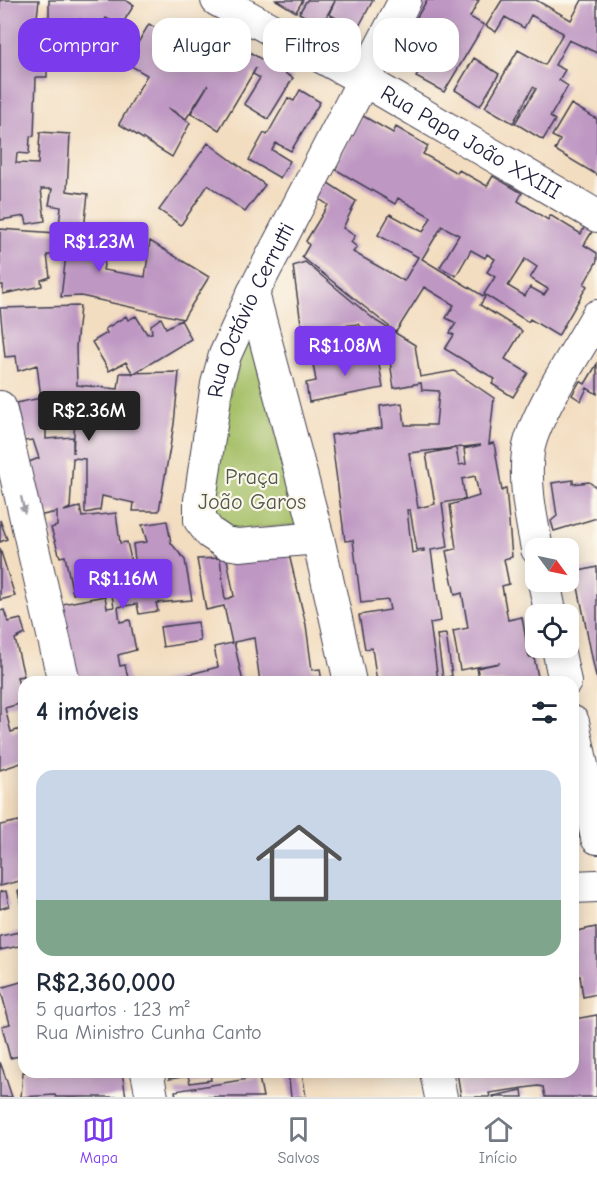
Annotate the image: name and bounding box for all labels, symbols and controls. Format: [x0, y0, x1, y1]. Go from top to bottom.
chip: Comprar [18, 18, 140, 72]
chip: Alugar [152, 18, 251, 72]
chip: Filtros [263, 18, 361, 72]
chip: Novo [373, 18, 459, 72]
street label: Rua Papa João XXIII [376, 80, 566, 205]
street label: Rua Octávio Cerrutti [202, 218, 300, 399]
pin: R$1.23M [44, 222, 154, 273]
text: R$1.23M [63, 230, 135, 253]
pin: R$1.08M [290, 326, 400, 377]
text: R$1.08M [309, 334, 381, 357]
pin: R$2.36M [34, 391, 144, 442]
text: R$2.36M [52, 399, 126, 422]
park label: Praça João Garos [198, 464, 306, 515]
one-way arrow [18, 495, 28, 514]
north arrow [525, 538, 579, 592]
map controls [525, 538, 579, 658]
pin: R$1.16M [68, 559, 178, 610]
text: R$1.16M [88, 567, 158, 590]
button: locate [525, 604, 579, 658]
icon: filters [528, 696, 561, 729]
text: 4 imóveis [36, 697, 139, 727]
icon: home [245, 809, 353, 917]
text: R$2,360,000 [36, 968, 176, 998]
text: 5 quartos · 123 m² [36, 998, 190, 1021]
text: Rua Ministro Cunha Canto [36, 1021, 262, 1044]
tab: Mapa [80, 1113, 118, 1167]
tab: Salvos [277, 1113, 319, 1167]
tab: Início [479, 1113, 517, 1167]

